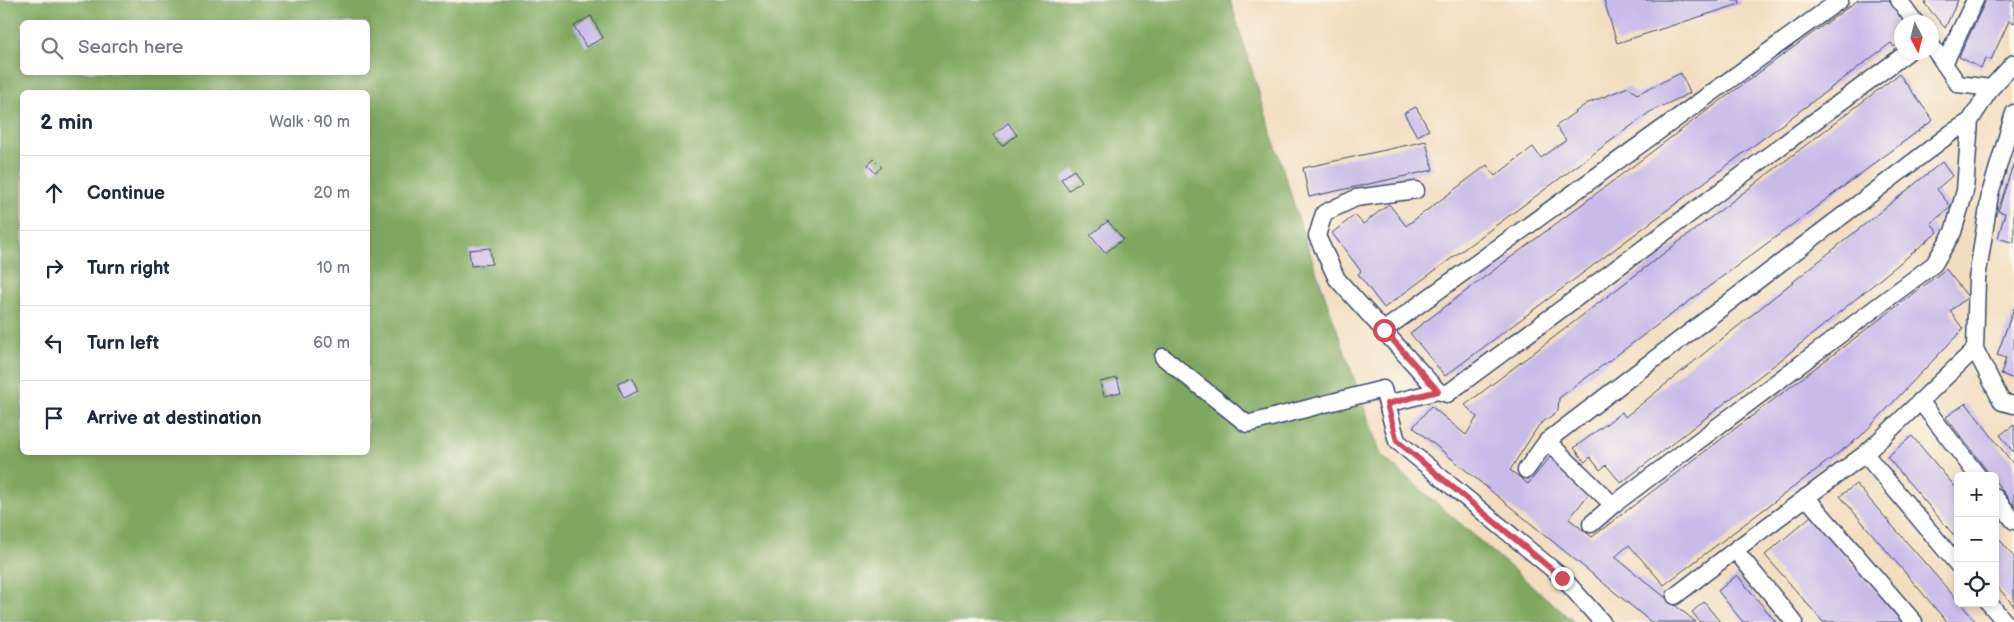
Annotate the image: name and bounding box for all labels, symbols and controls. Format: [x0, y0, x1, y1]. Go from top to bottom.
north arrow [1894, 15, 1939, 60]
search box [20, 20, 370, 75]
icon: search [38, 34, 66, 62]
text: Search here [78, 36, 183, 59]
text: 2 min [40, 110, 93, 135]
text: Walk · 90 m [269, 113, 350, 132]
icon: ahead [40, 179, 68, 207]
text: Continue [87, 182, 165, 205]
text: 20 m [314, 184, 350, 203]
icon: right [40, 254, 68, 282]
text: Turn right [87, 257, 170, 280]
text: 10 m [317, 259, 350, 278]
route start [1373, 319, 1396, 342]
icon: left [40, 329, 68, 357]
text: Turn left [87, 332, 159, 355]
text: 60 m [313, 334, 350, 353]
icon: arrive [40, 404, 68, 432]
text: Arrive at destination [87, 407, 262, 430]
map controls [1954, 472, 1999, 607]
button: + [1954, 472, 1999, 517]
button: − [1954, 517, 1999, 562]
button: locate [1954, 562, 1999, 607]
route end [1551, 567, 1574, 590]

